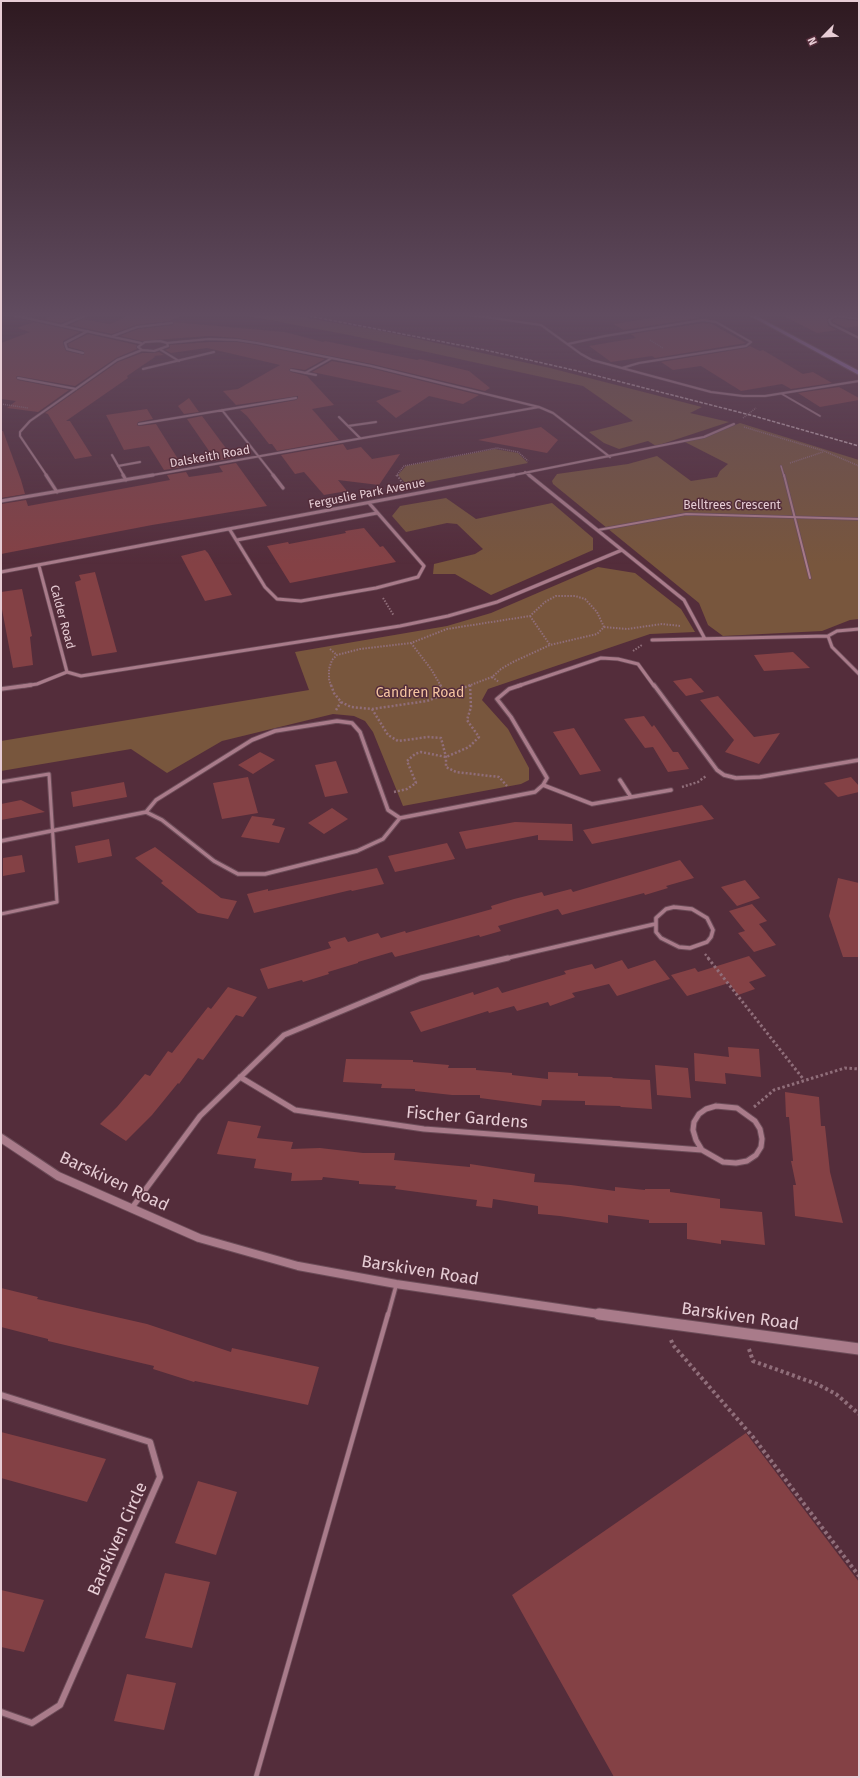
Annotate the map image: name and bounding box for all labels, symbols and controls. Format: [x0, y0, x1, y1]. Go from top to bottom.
north arrow [804, 16, 844, 56]
text: N [805, 35, 820, 47]
street label: Dalskeith Road [169, 443, 251, 471]
street label: Ferguslie Park Avenue [308, 476, 426, 512]
street label: Belltrees Crescent [683, 499, 781, 513]
street label: Calder Road [47, 583, 77, 651]
park label: Candren Road [376, 685, 464, 701]
street label: Fischer Gardens [405, 1103, 529, 1133]
street label: Barskiven Road [56, 1148, 172, 1216]
street label: Barskiven Road [360, 1252, 480, 1290]
street label: Barskiven Road [680, 1299, 800, 1335]
street label: Barskiven Circle [84, 1479, 152, 1599]

